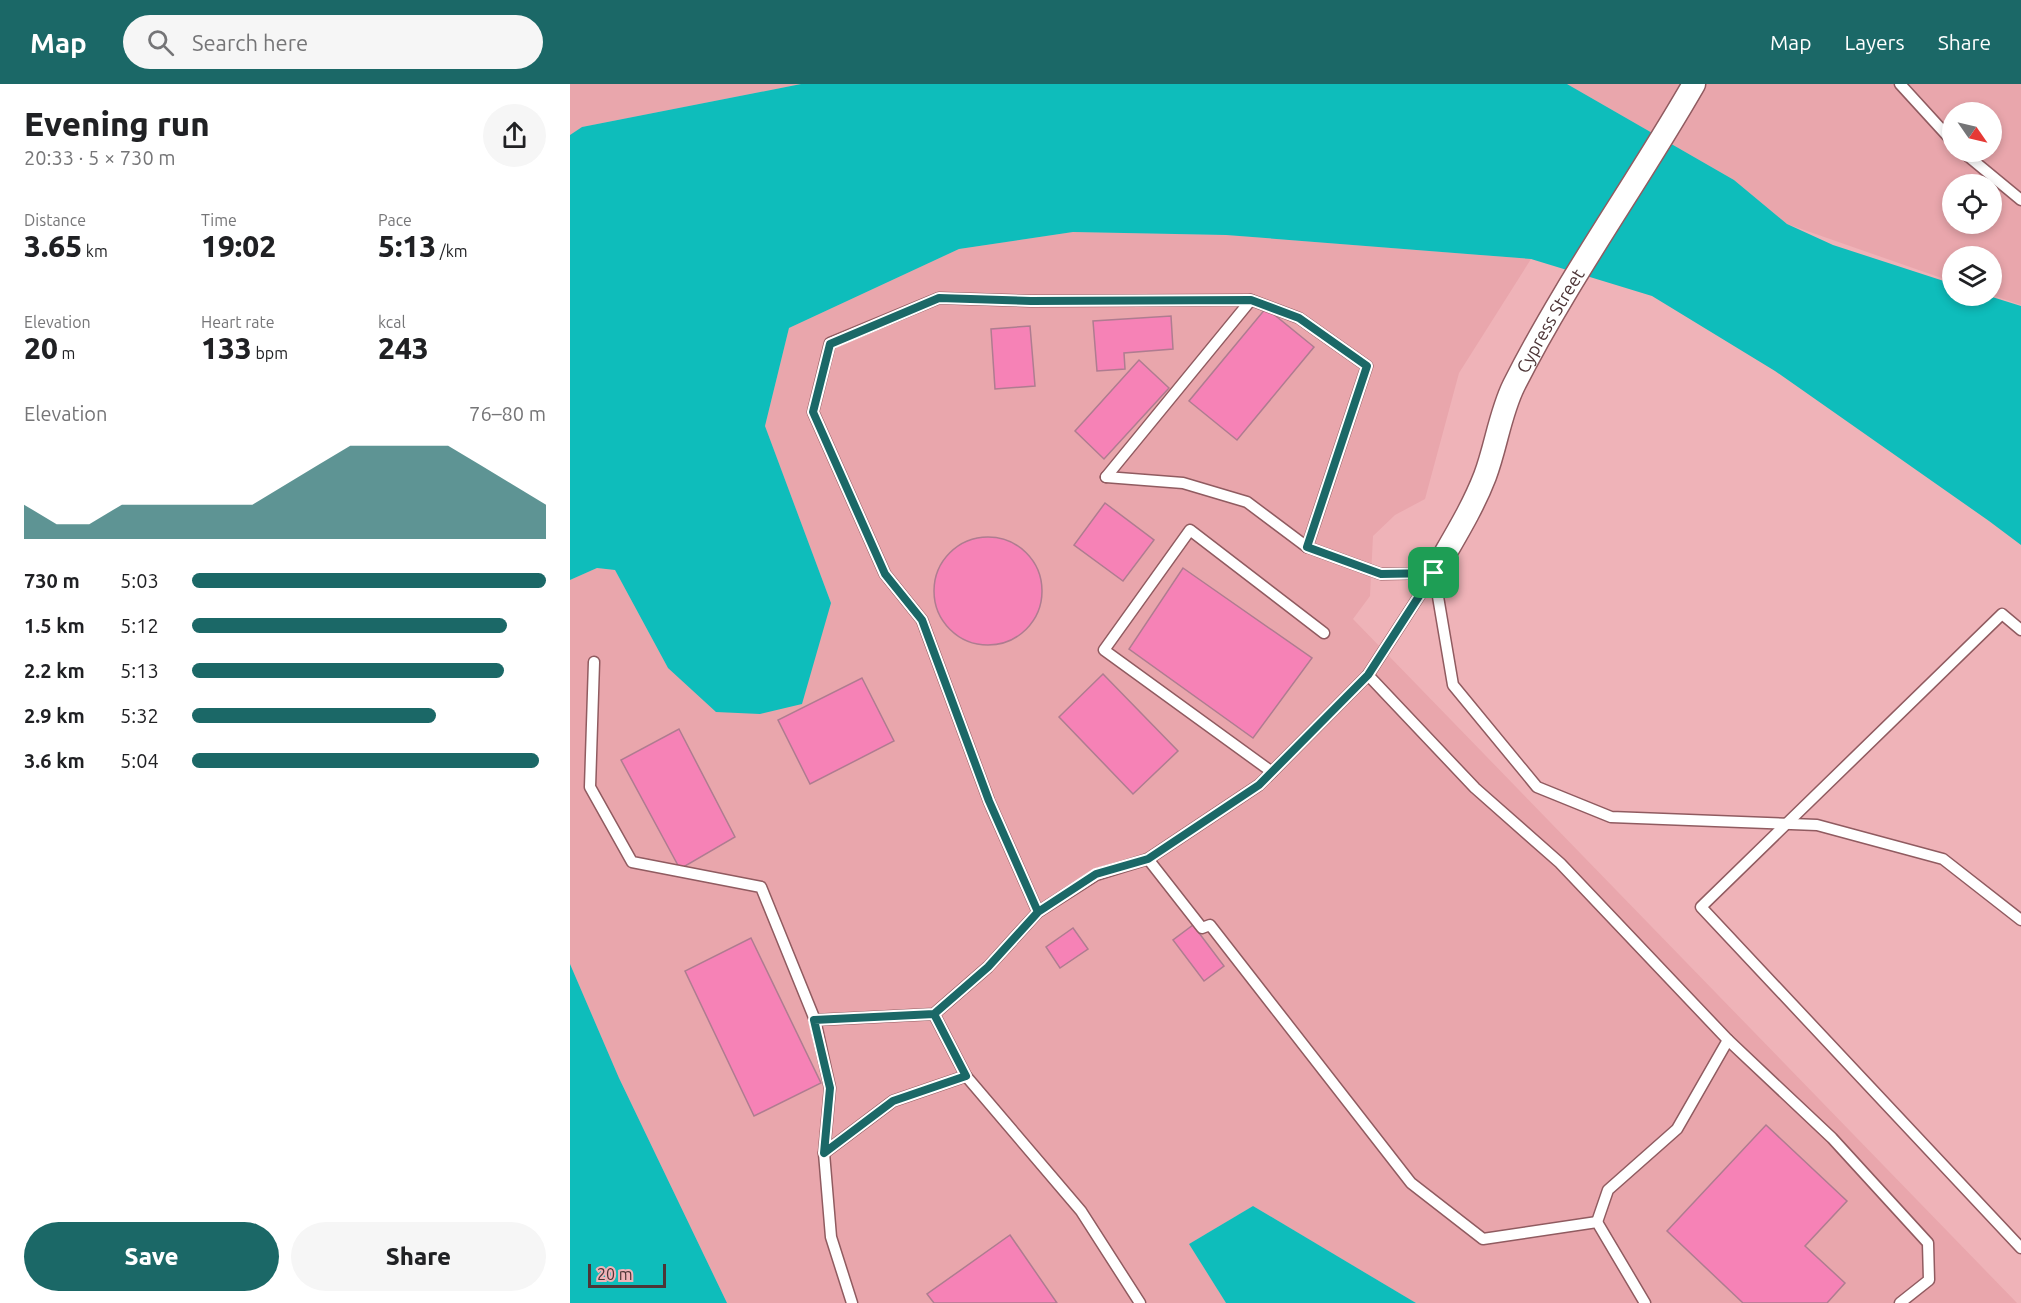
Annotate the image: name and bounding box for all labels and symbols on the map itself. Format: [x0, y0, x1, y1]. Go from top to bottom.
north arrow [1942, 102, 2002, 162]
street label: Cypress Street [1512, 265, 1588, 376]
pin [1408, 547, 1459, 598]
scale bar [588, 1261, 666, 1288]

